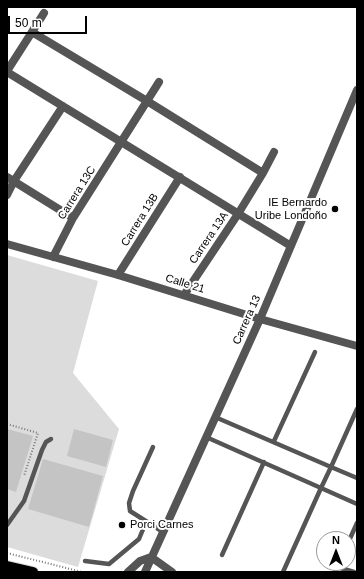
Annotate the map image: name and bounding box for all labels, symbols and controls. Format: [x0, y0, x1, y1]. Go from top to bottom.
scale bar [10, 8, 89, 34]
text: 50 m [15, 16, 42, 30]
street label: Carrera 13C [55, 164, 99, 222]
street label: Carrera 13B [119, 191, 161, 249]
place label: IE Bernardo Uribe Londoño [255, 196, 327, 222]
marker: IE Bernardo Uribe Londoño [330, 204, 340, 214]
street label: Carrera 13A [187, 209, 231, 267]
street label: Calle 21 [164, 272, 206, 296]
street label: Carrera 13 [230, 293, 264, 347]
place label: Porci Carnes [130, 518, 194, 532]
marker: Porci Carnes [117, 520, 127, 530]
north arrow [316, 531, 356, 571]
text: N [332, 534, 340, 546]

